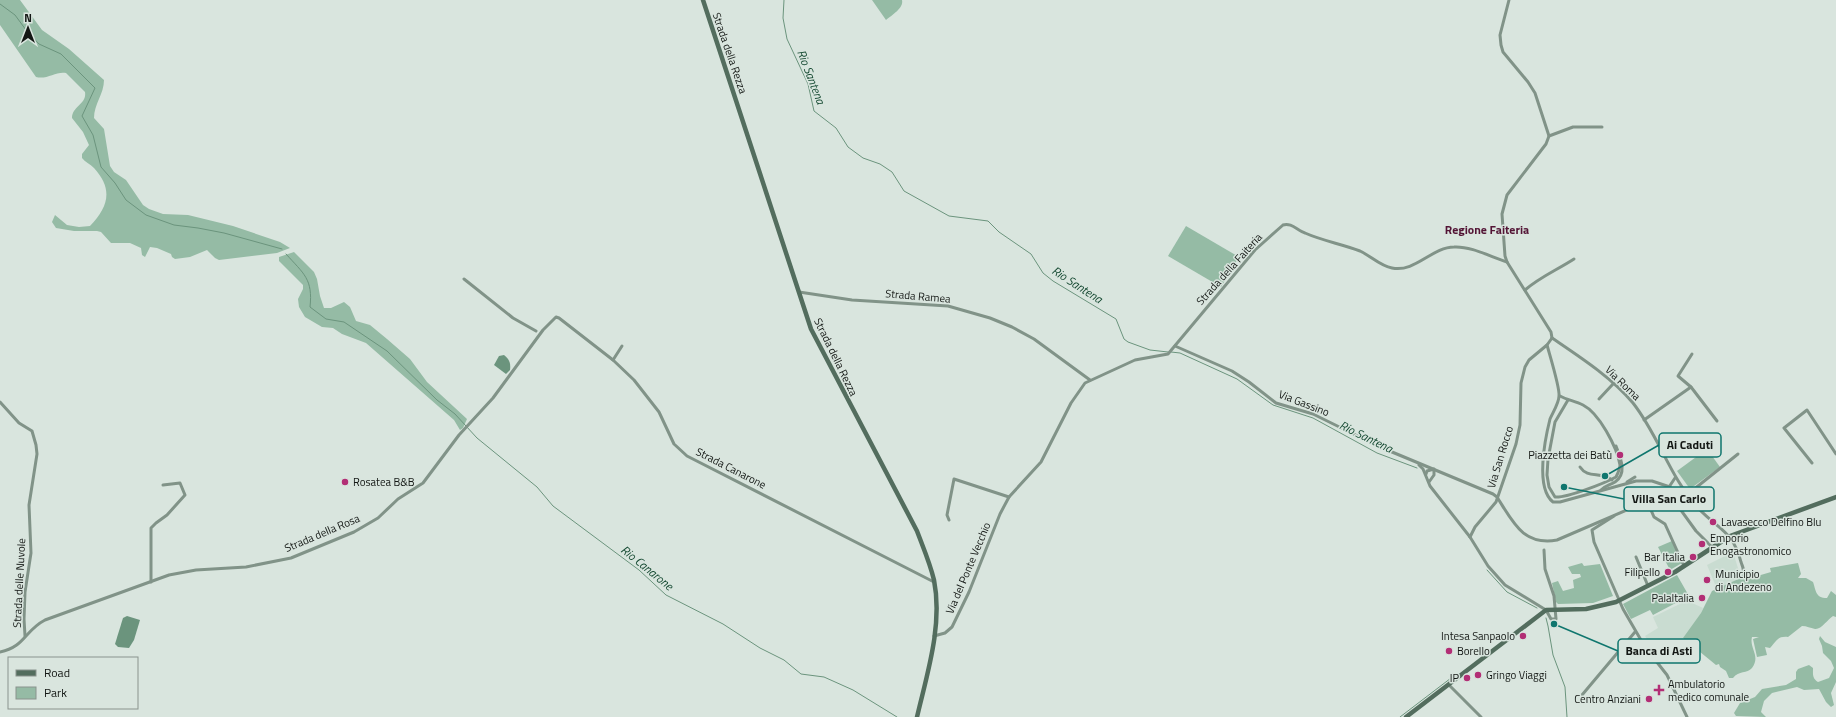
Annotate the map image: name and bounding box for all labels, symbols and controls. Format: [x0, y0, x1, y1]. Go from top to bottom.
north arrow [8, 8, 48, 48]
text: N [24, 10, 32, 26]
street label: Strada della Rezza [709, 10, 752, 96]
water label: Rio Santena [792, 47, 831, 108]
district label: Regione Faiteria [1445, 220, 1529, 239]
street label: Strada della Faiteria [1192, 229, 1266, 308]
water label: Rio Santena [1048, 261, 1107, 309]
street label: Strada Ramea [885, 285, 952, 307]
street label: Strada della Rezza [810, 315, 862, 399]
street label: Via Roma [1602, 362, 1645, 404]
street label: Via Gassino [1276, 386, 1332, 420]
water label: Rio Santena [1336, 416, 1397, 458]
street label: Via San Rocco [1483, 424, 1517, 490]
callout: Ai Caduti [1659, 433, 1721, 457]
text: Ai Caduti [1667, 435, 1713, 454]
street label: Strada Canarone [693, 443, 769, 493]
place label: Piazzetta dei Batù [1528, 447, 1612, 463]
marker: Piazzetta dei Batù [1615, 450, 1625, 460]
place label: Rosatea B&B [353, 474, 415, 490]
marker: Rosatea B&B [340, 477, 350, 487]
callout: Villa San Carlo [1624, 487, 1714, 511]
text: Villa San Carlo [1632, 489, 1706, 508]
street label: Strada della Rosa [282, 510, 363, 556]
place label: Lavasecco Delfino Blu [1721, 514, 1821, 530]
marker: Lavasecco Delfino Blu [1708, 517, 1718, 527]
street label: Via del Ponte Vecchio [941, 519, 995, 616]
place label: Emporio Enogastronomico [1710, 530, 1791, 559]
street label: Strada delle Nuvole [9, 537, 29, 628]
marker: Emporio Enogastronomico [1697, 539, 1707, 549]
water label: Rio Canarone [617, 540, 679, 596]
place label: Bar Italia [1644, 549, 1685, 565]
marker: Bar Italia [1688, 552, 1698, 562]
place label: Filipello [1625, 564, 1660, 580]
place label: Municipio di Andezeno [1715, 566, 1772, 595]
marker: Filipello [1663, 567, 1673, 577]
marker: Municipio di Andezeno [1702, 575, 1712, 585]
place label: PalaItalia [1651, 590, 1694, 606]
marker: PalaItalia [1697, 593, 1707, 603]
place label: Intesa Sanpaolo [1441, 628, 1515, 644]
marker: Intesa Sanpaolo [1518, 631, 1528, 641]
callout: Banca di Asti [1618, 639, 1700, 663]
text: Banca di Asti [1626, 641, 1692, 660]
place label: Borello [1457, 643, 1490, 659]
marker: Borello [1444, 646, 1454, 656]
legend [8, 657, 138, 709]
text: Road [44, 663, 70, 682]
place label: Gringo Viaggi [1486, 667, 1547, 683]
place label: IP [1450, 670, 1459, 686]
marker: Gringo Viaggi [1473, 670, 1483, 680]
marker: IP [1462, 673, 1472, 683]
place label: Ambulatorio medico comunale [1668, 676, 1749, 705]
text: Park [44, 683, 67, 702]
marker: Ambulatorio medico comunale [1653, 684, 1665, 696]
place label: Centro Anziani [1574, 691, 1641, 707]
marker: Centro Anziani [1644, 694, 1654, 704]

